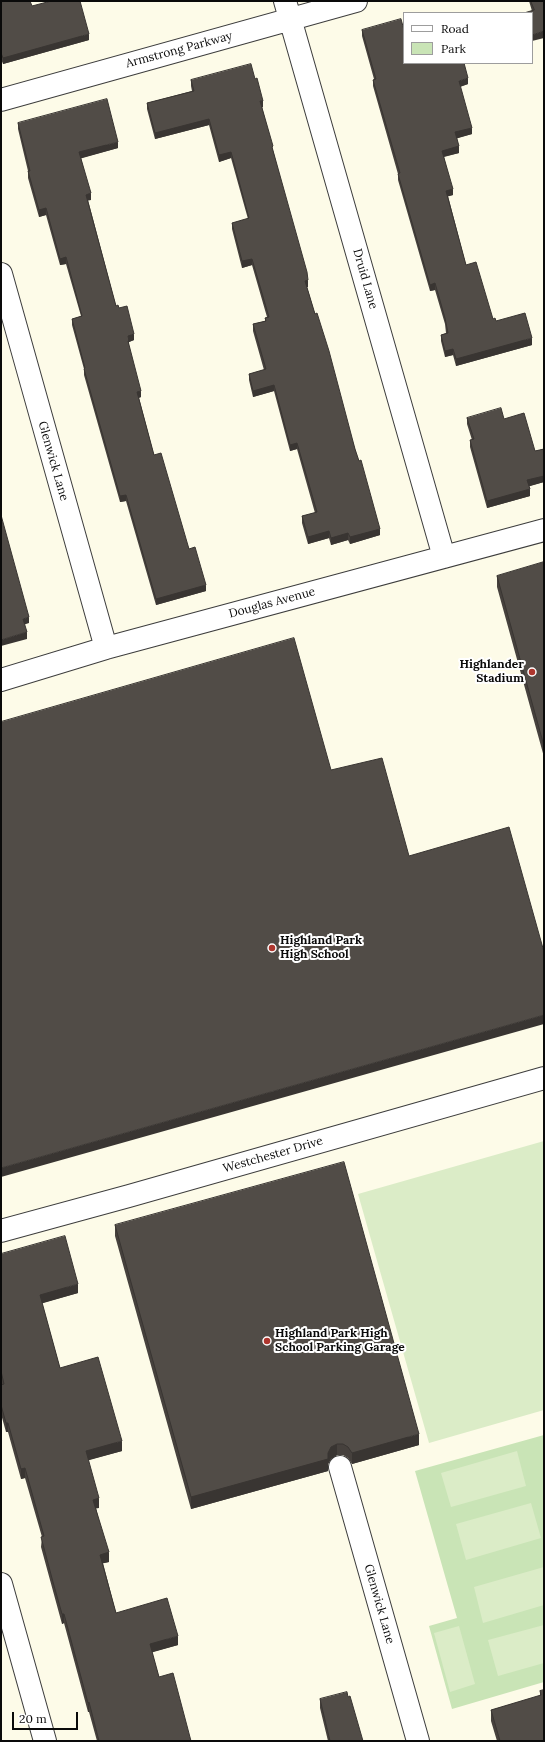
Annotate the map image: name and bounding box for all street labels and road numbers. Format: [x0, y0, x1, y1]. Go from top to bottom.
street label: Armstrong Parkway [124, 29, 234, 71]
street label: Druid Lane [350, 247, 380, 311]
street label: Glenwick Lane [35, 420, 71, 502]
street label: Douglas Avenue [227, 585, 317, 621]
street label: Westchester Drive [221, 1134, 325, 1176]
street label: Glenwick Lane [361, 1563, 397, 1645]

